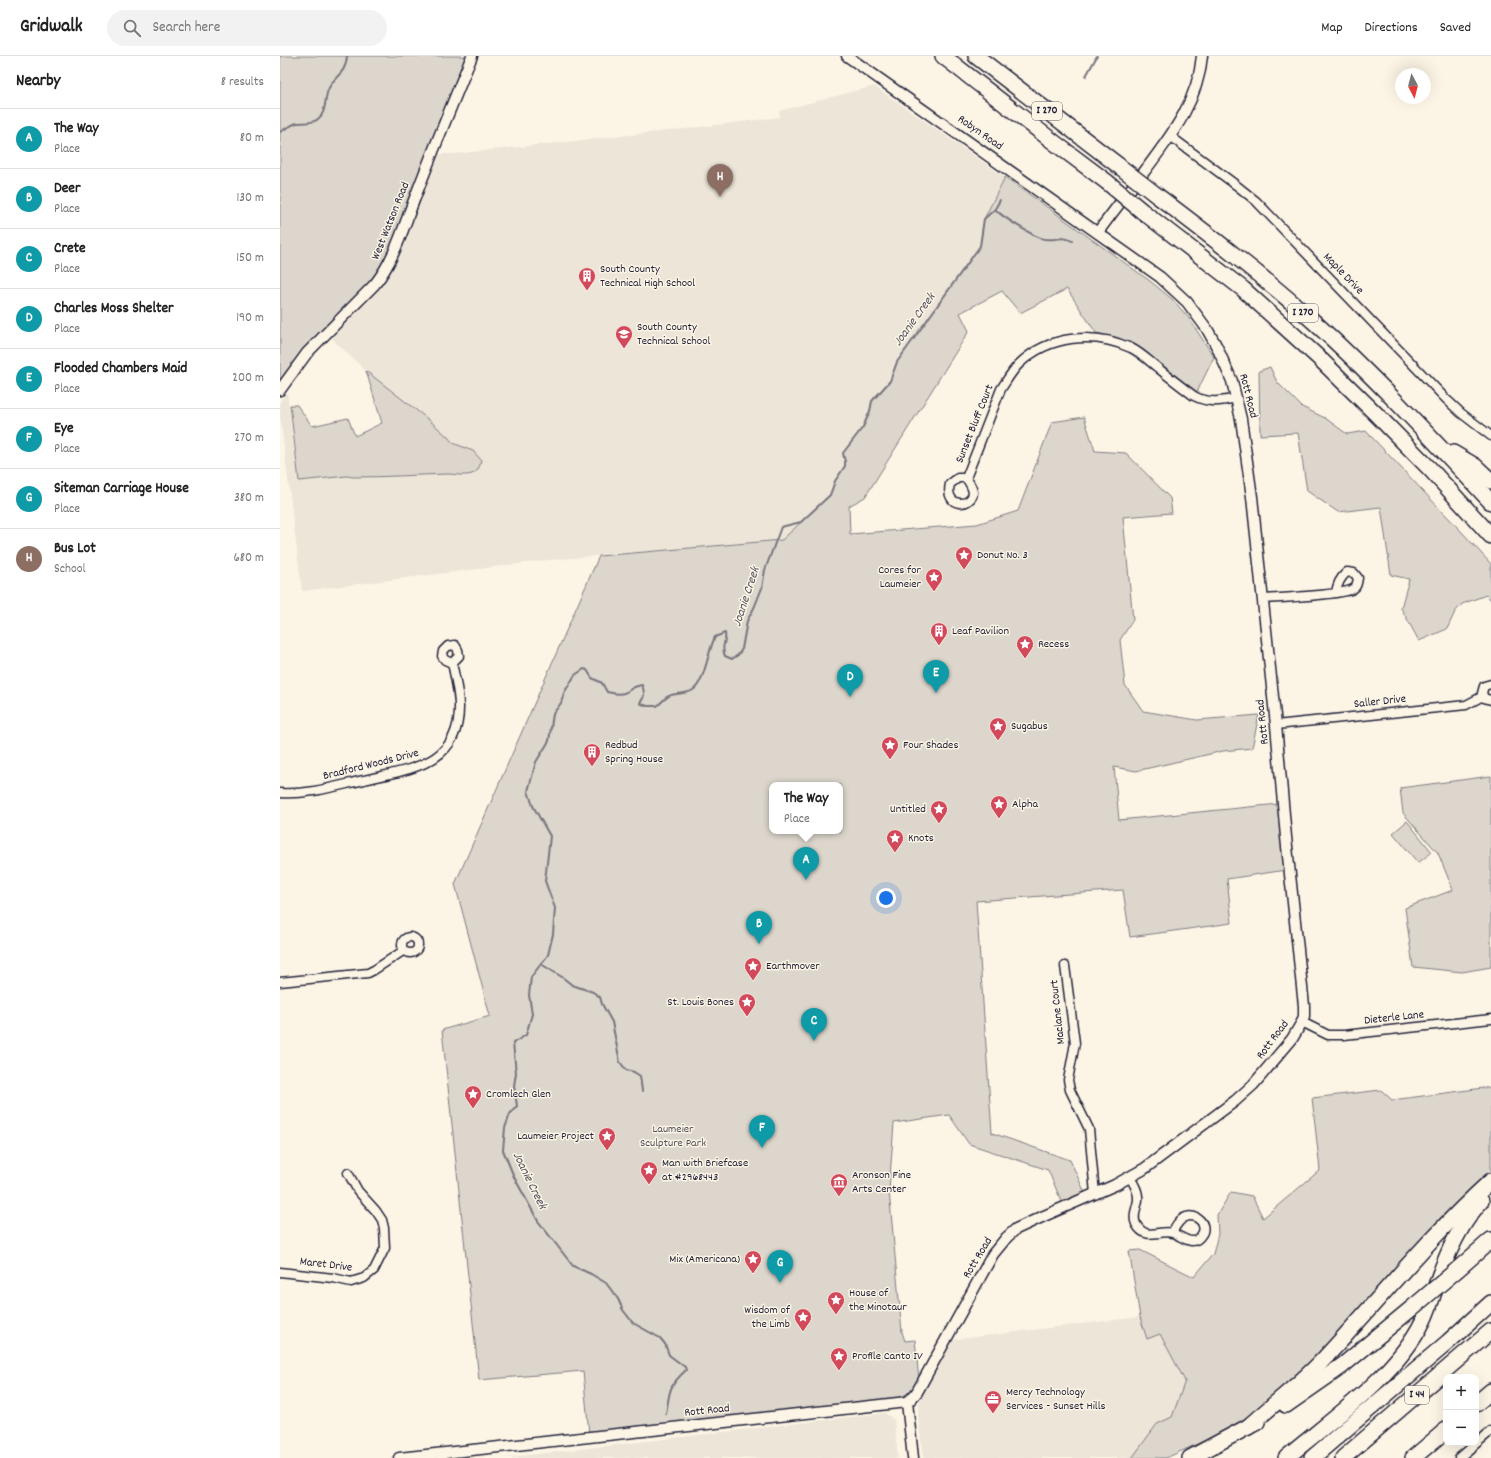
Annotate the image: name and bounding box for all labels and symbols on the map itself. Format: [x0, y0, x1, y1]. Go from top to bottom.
north arrow [1395, 68, 1431, 104]
road number: I 270 [1032, 102, 1062, 120]
street label: Robyn Road [954, 111, 1006, 155]
pin: H [707, 164, 733, 197]
street label: West Watson Road [368, 180, 414, 262]
street label: Maple Drive [1319, 249, 1367, 299]
place label: South County Technical High School [600, 261, 695, 292]
building icon: South County Technical High School [577, 266, 597, 291]
water label: Joanie Creek [889, 288, 942, 351]
road number: I 270 [1288, 304, 1318, 322]
place label: South County Technical School [637, 319, 710, 350]
school or university icon: South County Technical School [614, 324, 634, 349]
street label: Rott Road [1234, 372, 1262, 420]
street label: Sunset Bluff Court [951, 382, 999, 466]
place icon: Donut No. 3 [954, 545, 974, 570]
place label: Donut No. 3 [977, 547, 1028, 564]
place label: Cores for Laumeier [878, 562, 922, 593]
water label: Joanie Creek [728, 563, 766, 629]
place icon: Cores for Laumeier [924, 567, 944, 592]
building icon: Leaf Pavilion [929, 621, 949, 646]
place label: Leaf Pavilion [952, 623, 1009, 640]
place icon: Recess [1015, 634, 1035, 659]
place label: Recess [1038, 636, 1069, 653]
pin: E [923, 660, 949, 693]
pin: D [837, 664, 863, 697]
street label: Saller Drive [1353, 691, 1407, 713]
street label: Rott Road [1252, 699, 1274, 745]
place icon: Sugabus [988, 716, 1008, 741]
place label: Sugabus [1011, 718, 1048, 735]
place icon: Four Shades [880, 735, 900, 760]
place label: Redbud Spring House [605, 737, 663, 768]
place label: Four Shades [903, 737, 958, 754]
building icon: Redbud Spring House [582, 742, 602, 767]
street label: Bradford Woods Drive [321, 745, 421, 785]
place icon: Alpha [989, 794, 1009, 819]
place label: Alpha [1012, 796, 1038, 813]
place icon: Untitled [929, 799, 949, 824]
place label: Untitled [890, 801, 926, 818]
place icon: Knots [885, 828, 905, 853]
place label: Knots [908, 830, 934, 847]
pin: A [793, 847, 819, 880]
your location [876, 888, 896, 908]
pin: B [746, 911, 772, 944]
place icon: Earthmover [743, 956, 763, 981]
place label: Earthmover [766, 958, 820, 975]
street label: Maclane Court [1046, 978, 1070, 1045]
place icon: St. Louis Bones [737, 992, 757, 1017]
place label: St. Louis Bones [667, 994, 734, 1011]
street label: Dieterle Lane [1363, 1006, 1425, 1030]
pin: C [801, 1008, 827, 1041]
street label: Rott Road [1253, 1017, 1293, 1063]
place icon: Cromlech Glen [463, 1084, 483, 1109]
place label: Cromlech Glen [486, 1086, 551, 1103]
pin: F [749, 1115, 775, 1148]
park label: Laumeier Sculpture Park [640, 1121, 706, 1152]
place icon: Laumeier Project [597, 1126, 617, 1151]
place label: Laumeier Project [517, 1128, 595, 1145]
water label: Joanie Creek [507, 1149, 552, 1214]
place label: Man with Briefcase at #2968443 [662, 1155, 748, 1186]
place icon: Man with Briefcase at #2968443 [639, 1160, 659, 1185]
place label: Aronson Fine Arts Center [852, 1167, 911, 1198]
museum icon: Aronson Fine Arts Center [829, 1172, 849, 1197]
street label: Rott Road [959, 1234, 997, 1282]
place icon: Mix (Americana) [743, 1249, 763, 1274]
pin: G [767, 1250, 793, 1283]
place label: Mix (Americana) [669, 1251, 740, 1268]
street label: Maret Drive [299, 1253, 353, 1277]
place label: House of the Minotaur [849, 1285, 907, 1316]
place icon: House of the Minotaur [826, 1290, 846, 1315]
place label: Wisdom of the Limb [744, 1302, 791, 1333]
place icon: Wisdom of the Limb [793, 1307, 813, 1332]
place icon: Profile Canto IV [829, 1346, 849, 1371]
place label: Profile Canto IV [852, 1348, 923, 1365]
place label: Mercy Technology Services - Sunset Hills [1006, 1384, 1106, 1415]
road number: I 44 [1405, 1386, 1429, 1404]
office icon: Mercy Technology Services - Sunset Hills [983, 1389, 1003, 1414]
street label: Rott Road [684, 1400, 730, 1422]

